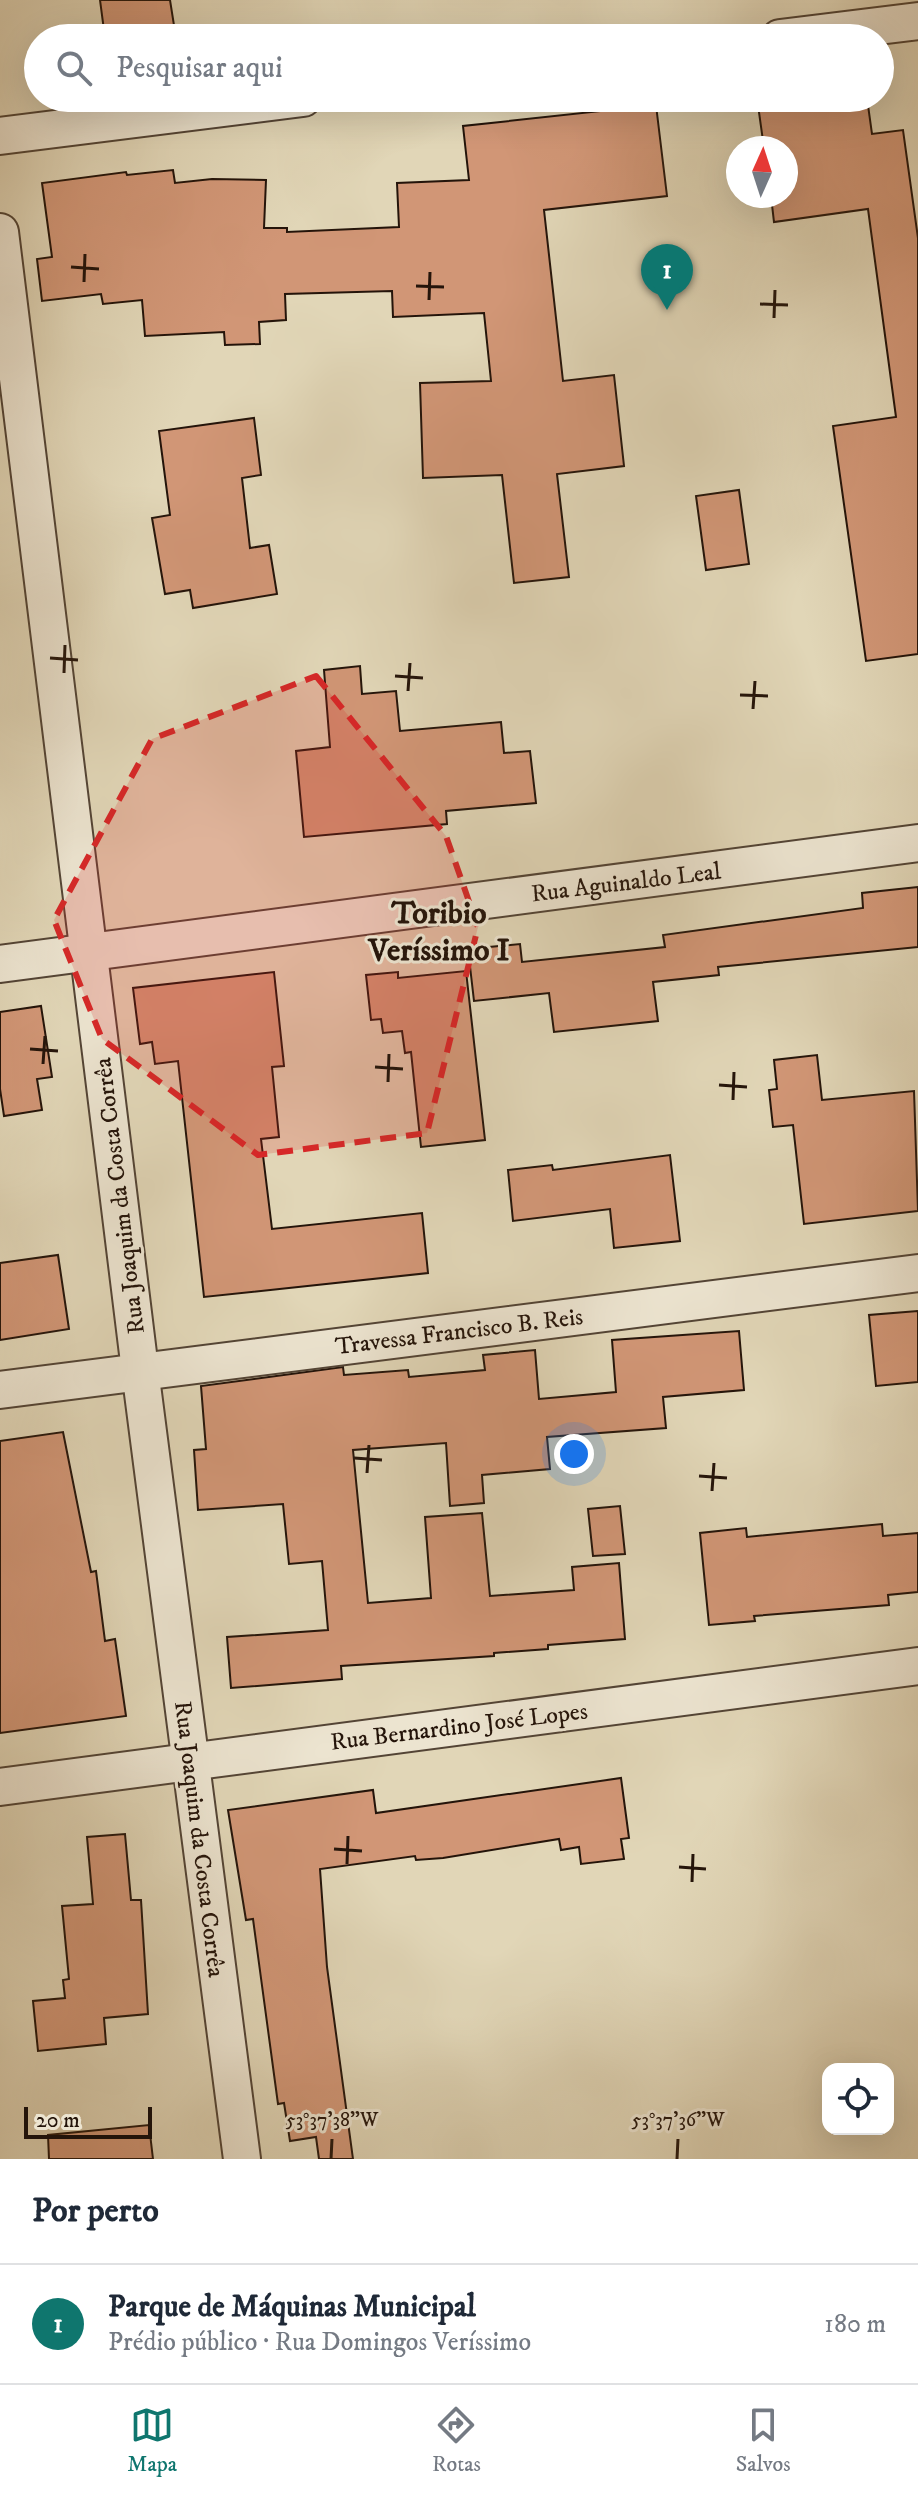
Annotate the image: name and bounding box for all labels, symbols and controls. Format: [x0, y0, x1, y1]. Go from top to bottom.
search box [24, 24, 894, 112]
icon: search [52, 46, 96, 90]
text: Pesquisar aqui [116, 50, 283, 87]
north arrow [726, 136, 798, 208]
pin: 1 [641, 244, 693, 310]
street label: Rua Aguinaldo Leal [529, 856, 724, 910]
district label: Toribio Veríssimo I [366, 894, 510, 971]
street label: Rua Joaquim da Costa Corrêa [88, 1055, 152, 1336]
street label: Travessa Francisco B. Reis [334, 1302, 585, 1362]
your location [554, 1434, 594, 1474]
street label: Rua Bernardino José Lopes [329, 1696, 589, 1758]
street label: Rua Joaquim da Costa Corrêa [167, 1699, 231, 1980]
map controls [822, 2063, 894, 2135]
button: locate [822, 2063, 894, 2135]
scale bar [24, 2103, 152, 2139]
text: 20 m [36, 2107, 80, 2134]
text: 53°37'38"W [286, 2108, 379, 2133]
text: 53°37'36"W [631, 2108, 725, 2133]
text: Por perto [32, 2190, 159, 2232]
text: Parque de Máquinas Municipal [108, 2289, 476, 2326]
text: 1 [53, 2308, 63, 2341]
text: 180 m [824, 2308, 886, 2341]
text: Prédio público · Rua Domingos Veríssimo [108, 2326, 531, 2359]
tab: Mapa [127, 2403, 177, 2478]
tab: Rotas [432, 2403, 481, 2478]
tab: Salvos [736, 2403, 791, 2478]

